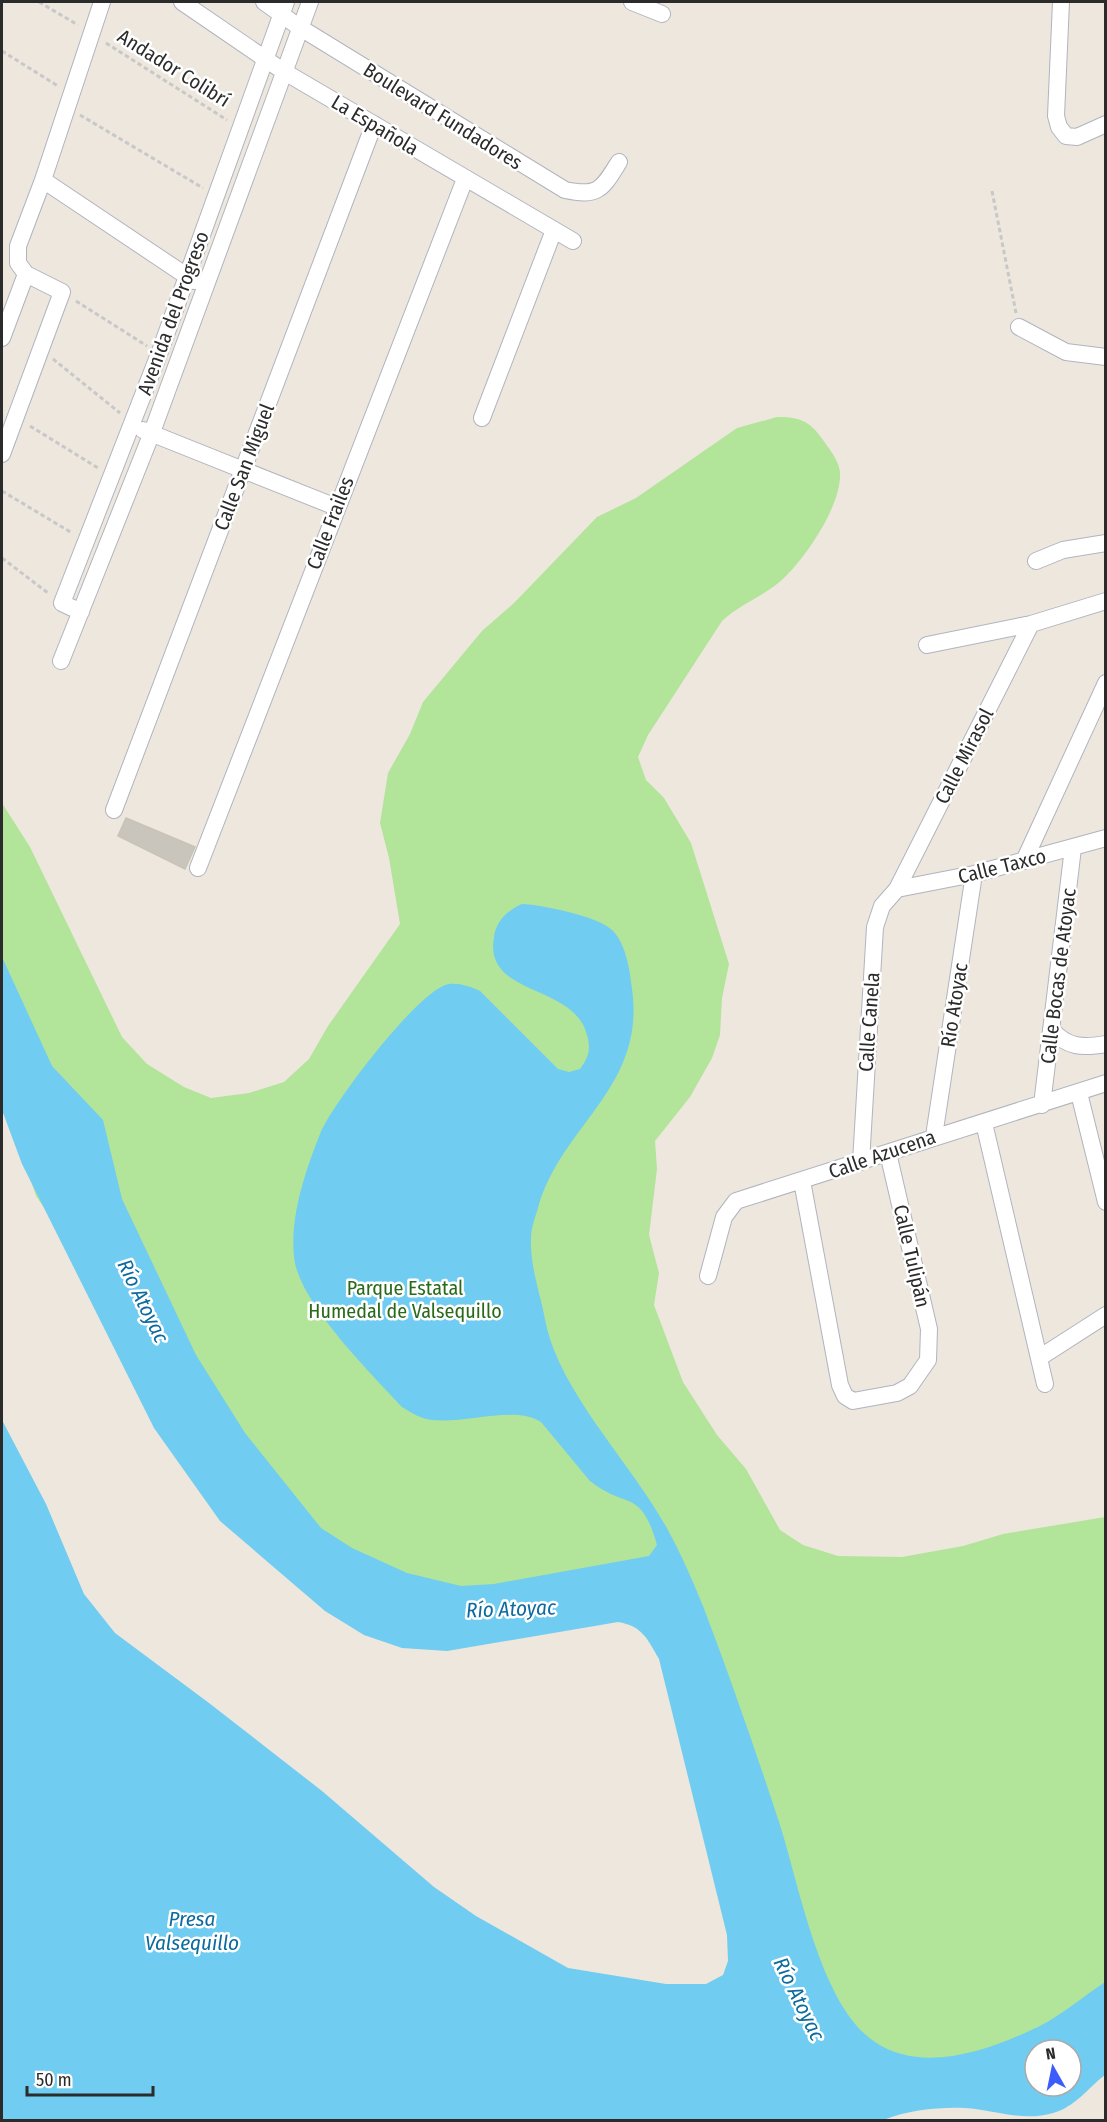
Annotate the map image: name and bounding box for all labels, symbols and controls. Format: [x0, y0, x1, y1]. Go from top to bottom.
street label: Andador Colibrí [113, 24, 235, 112]
street label: Boulevard Fundadores [359, 57, 527, 175]
street label: La Española [327, 90, 423, 160]
street label: Avenida del Progreso [132, 228, 214, 398]
street label: Calle San Miguel [209, 400, 279, 534]
street label: Calle Frailes [301, 473, 359, 573]
street label: Calle Mirasol [930, 704, 998, 808]
street label: Calle Taxco [955, 843, 1049, 889]
street label: Calle Bocas de Atoyac [1035, 886, 1081, 1065]
street label: Río Atoyac [935, 961, 973, 1049]
street label: Calle Canela [854, 971, 884, 1073]
street label: Calle Azucena [825, 1124, 939, 1184]
street label: Calle Tulipán [889, 1202, 935, 1310]
water label: Río Atoyac [112, 1255, 175, 1348]
park label: Parque Estatal Humedal de Valsequillo [308, 1276, 502, 1323]
water label: Río Atoyac [466, 1594, 557, 1624]
water label: Presa Valsequillo [145, 1906, 239, 1956]
water label: Río Atoyac [768, 1953, 831, 2046]
north arrow [1023, 2038, 1083, 2098]
text: N [1045, 2044, 1057, 2064]
scale bar [27, 2059, 153, 2097]
text: 50 m [36, 2069, 72, 2091]

